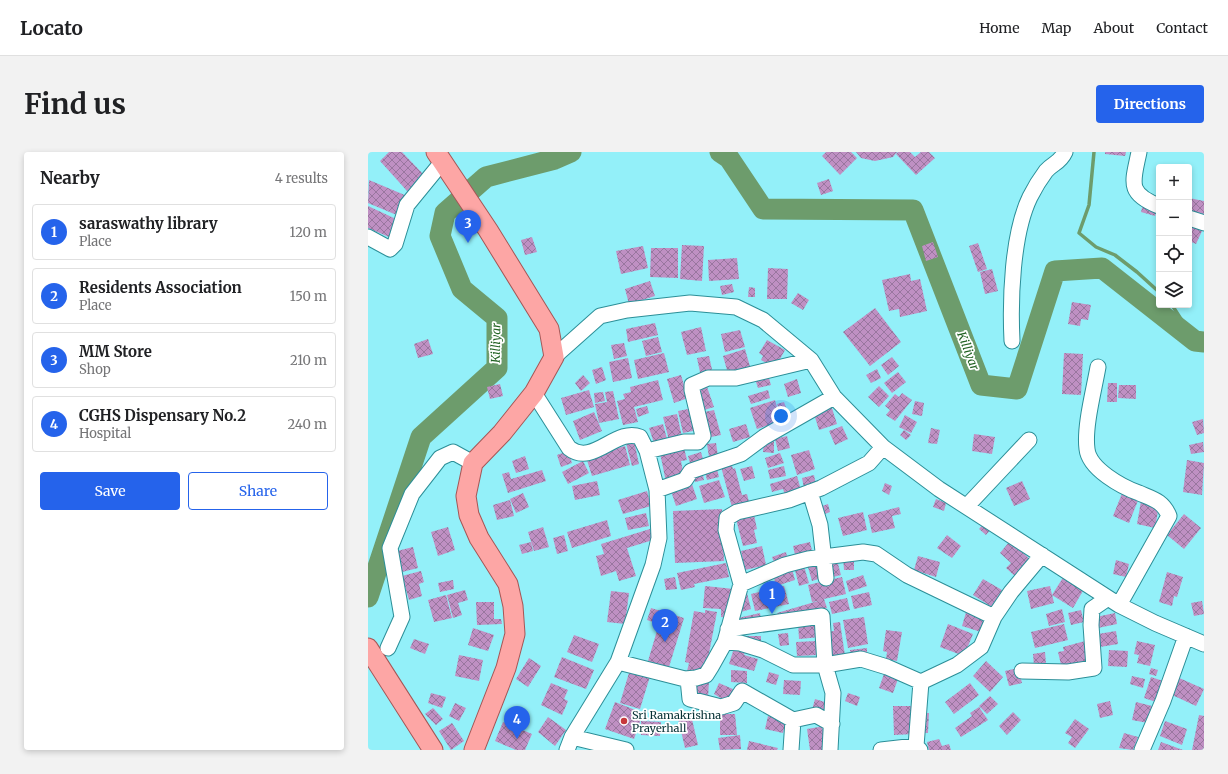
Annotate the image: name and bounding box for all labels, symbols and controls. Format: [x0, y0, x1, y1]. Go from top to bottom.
text: Locato [20, 16, 83, 40]
text: Home [979, 19, 1020, 37]
text: Map [1042, 19, 1071, 37]
text: About [1093, 19, 1134, 37]
text: Contact [1156, 19, 1208, 37]
button: Directions [1096, 85, 1204, 123]
text: Find us [24, 86, 126, 122]
map controls [1156, 164, 1192, 308]
button: + [1156, 164, 1192, 200]
text: Nearby [40, 167, 100, 189]
text: 4 results [275, 170, 328, 187]
button: − [1156, 200, 1192, 236]
pin: 3 [455, 210, 481, 243]
text: saraswathy library [79, 214, 218, 233]
text: 1 [51, 224, 57, 241]
text: 120 m [289, 224, 327, 241]
text: Place [79, 233, 112, 250]
button: locate [1156, 236, 1192, 272]
button: layers [1156, 272, 1192, 308]
text: Residents Association [79, 278, 242, 297]
text: 2 [50, 288, 58, 305]
text: 150 m [290, 288, 327, 305]
text: Place [79, 297, 112, 314]
water label: Killiyar [488, 322, 503, 364]
water label: Killiyar [954, 329, 983, 373]
text: MM Store [79, 342, 152, 361]
text: 3 [50, 352, 58, 369]
text: 210 m [290, 352, 327, 369]
text: Shop [79, 361, 111, 378]
text: CGHS Dispensary No.2 [79, 406, 246, 425]
your location [771, 406, 791, 426]
text: 4 [50, 416, 58, 433]
text: 240 m [287, 416, 327, 433]
text: Hospital [79, 425, 131, 442]
button: Save [40, 472, 180, 510]
button: Share [188, 472, 328, 510]
pin: 1 [759, 581, 785, 614]
pin: 2 [652, 609, 678, 642]
pin: 4 [504, 706, 530, 739]
place label: Sri Ramakrishna Prayerhall [632, 708, 721, 735]
marker: Sri Ramakrishna Prayerhall [619, 716, 629, 726]

